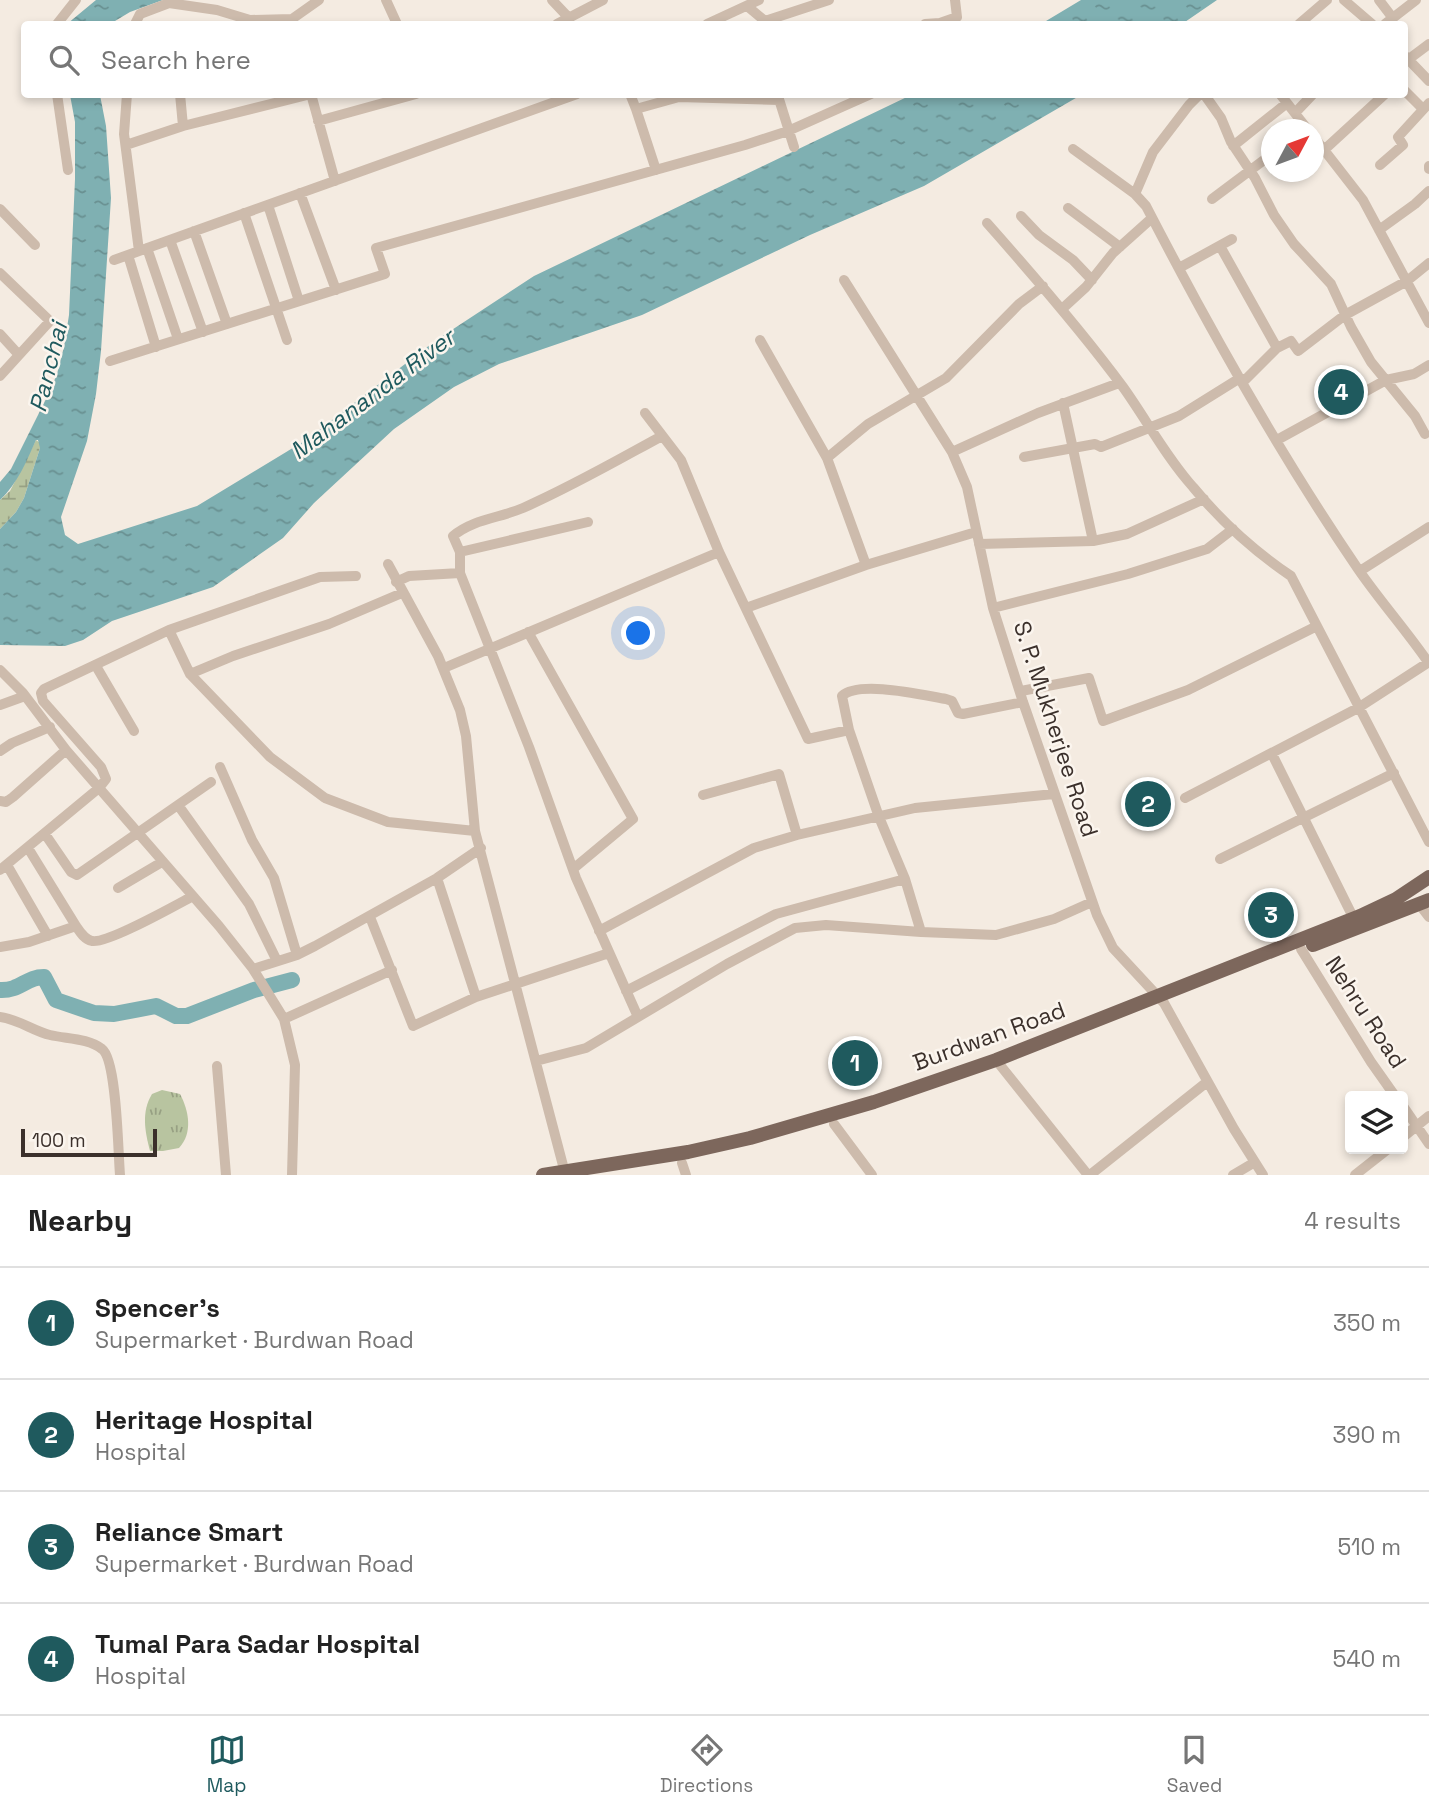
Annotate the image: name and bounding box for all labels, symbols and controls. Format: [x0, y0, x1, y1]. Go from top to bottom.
search box [21, 21, 1408, 98]
icon: search [45, 41, 83, 79]
text: Search here [101, 43, 251, 77]
north arrow [1261, 119, 1324, 182]
water label: Panchai [22, 316, 75, 415]
water label: Mahananda River [283, 320, 463, 466]
pin: 4 [1318, 366, 1364, 418]
your location [621, 616, 655, 650]
street label: S. P. Mukherjee Road [1007, 617, 1105, 841]
pin: 2 [1125, 778, 1171, 830]
pin: 3 [1248, 889, 1294, 941]
street label: Nehru Road [1319, 950, 1413, 1074]
street label: Burdwan Road [909, 994, 1069, 1078]
pin: 1 [832, 1037, 878, 1089]
map controls [1345, 1091, 1408, 1154]
button: layers [1345, 1091, 1408, 1154]
scale bar [21, 1126, 158, 1158]
text: 100 m [32, 1128, 86, 1153]
text: Nearby [28, 1201, 132, 1240]
text: 4 results [1304, 1206, 1401, 1236]
text: Spencer's [95, 1291, 220, 1325]
text: 1 [46, 1308, 56, 1338]
text: 350 m [1333, 1308, 1401, 1338]
text: Supermarket · Burdwan Road [95, 1325, 414, 1355]
text: Heritage Hospital [95, 1403, 313, 1437]
text: 2 [44, 1420, 58, 1450]
text: 390 m [1333, 1420, 1401, 1450]
text: Hospital [95, 1437, 186, 1467]
text: Reliance Smart [95, 1515, 283, 1549]
text: 3 [44, 1532, 58, 1562]
text: 510 m [1338, 1532, 1401, 1562]
text: Supermarket · Burdwan Road [95, 1549, 414, 1579]
text: Tumal Para Sadar Hospital [95, 1627, 420, 1661]
text: 4 [44, 1644, 58, 1674]
text: 540 m [1332, 1644, 1401, 1674]
text: Hospital [95, 1661, 186, 1691]
tab: Map [207, 1731, 246, 1798]
tab: Directions [660, 1731, 753, 1798]
tab: Saved [1167, 1731, 1222, 1798]

